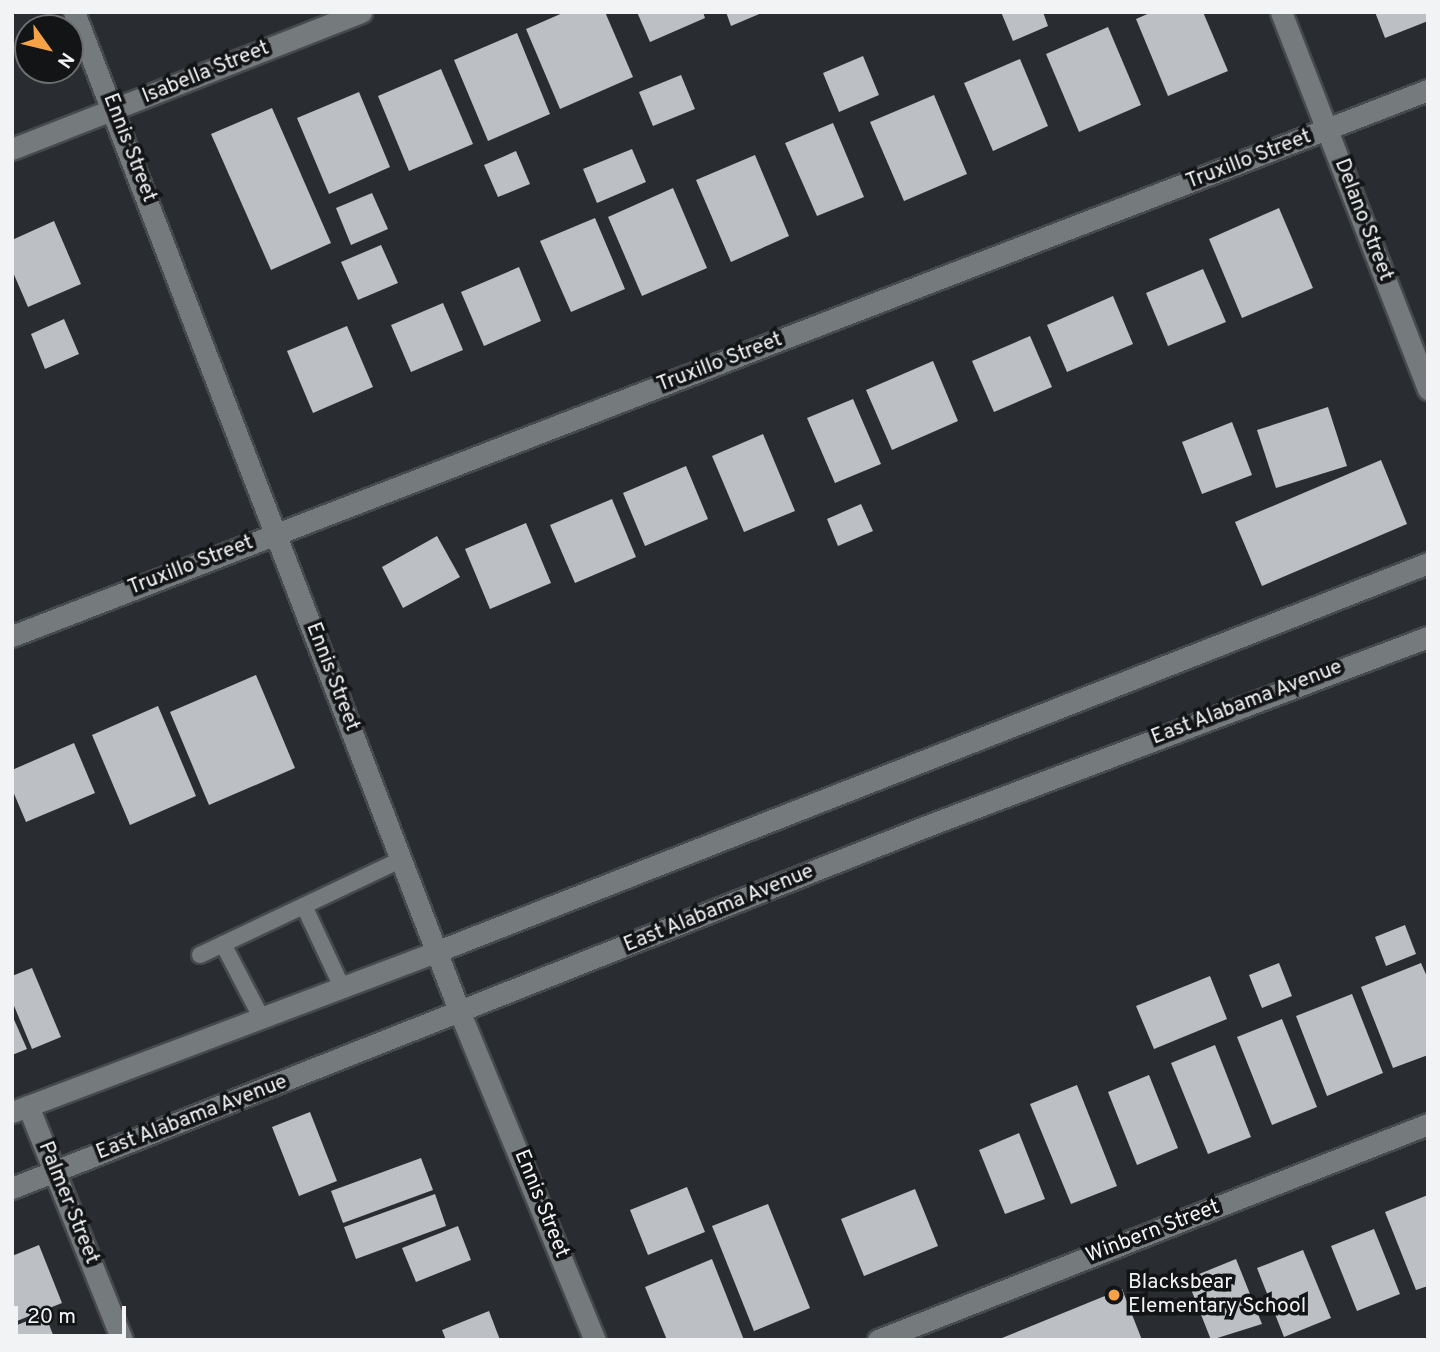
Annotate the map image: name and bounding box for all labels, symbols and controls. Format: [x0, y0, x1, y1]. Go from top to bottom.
north arrow [14, 14, 84, 84]
street label: Isabella Street [139, 36, 273, 110]
text: N [51, 47, 79, 72]
street label: Ennis Street [97, 90, 161, 206]
street label: Truxillo Street [1183, 125, 1315, 195]
street label: Delano Street [1328, 155, 1398, 285]
street label: Truxillo Street [654, 328, 786, 398]
street label: Truxillo Street [125, 531, 257, 601]
street label: Ennis Street [300, 619, 364, 735]
street label: East Alabama Avenue [1147, 655, 1347, 751]
street label: East Alabama Avenue [620, 859, 818, 959]
street label: East Alabama Avenue [92, 1070, 292, 1166]
street label: Palmer Street [32, 1138, 104, 1268]
street label: Ennis Street [508, 1146, 574, 1262]
street label: Winbern Street [1083, 1195, 1223, 1269]
place label: Blacksbear Elementary School [1128, 1270, 1306, 1320]
marker: Blacksbear Elementary School [1106, 1287, 1122, 1303]
scale bar [18, 1292, 130, 1336]
text: 20 m [27, 1304, 76, 1331]

